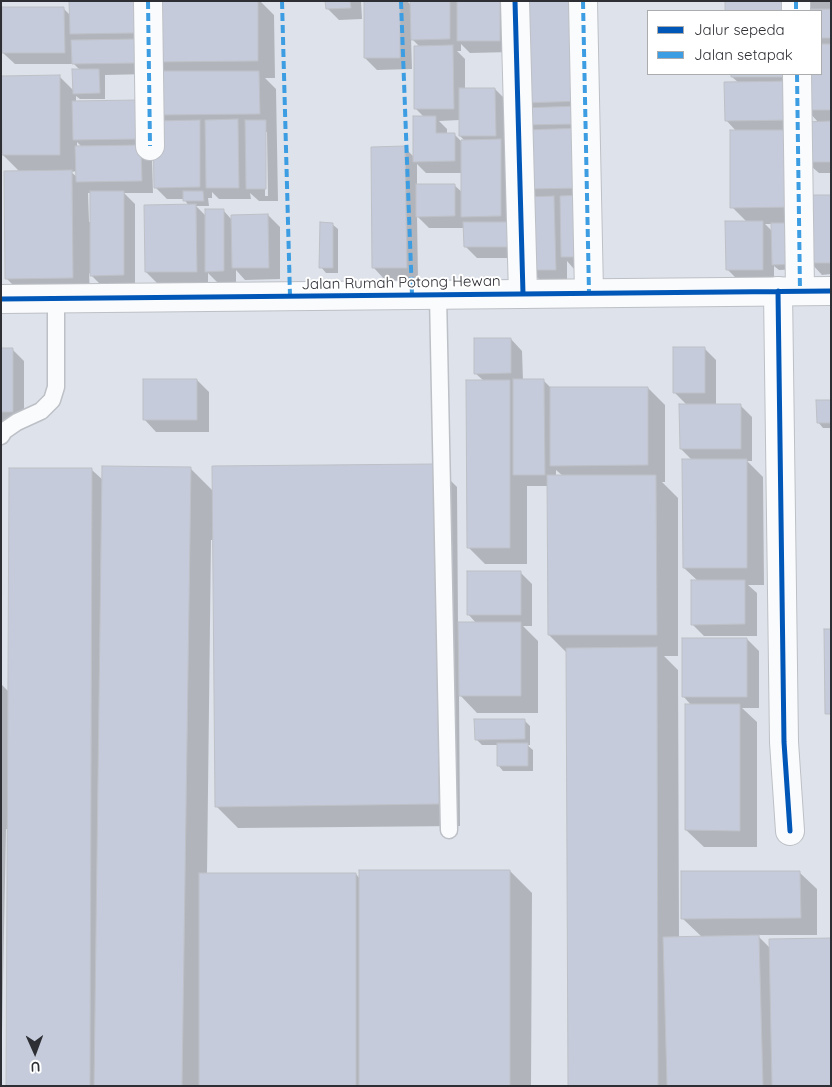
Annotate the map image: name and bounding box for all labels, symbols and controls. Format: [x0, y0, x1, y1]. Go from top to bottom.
legend [647, 10, 822, 75]
text: Jalur sepeda [694, 20, 785, 39]
text: Jalan setapak [694, 45, 793, 64]
street label: Jalan Rumah Potong Hewan [301, 272, 501, 294]
north arrow [10, 1027, 60, 1077]
text: U [30, 1058, 41, 1076]

